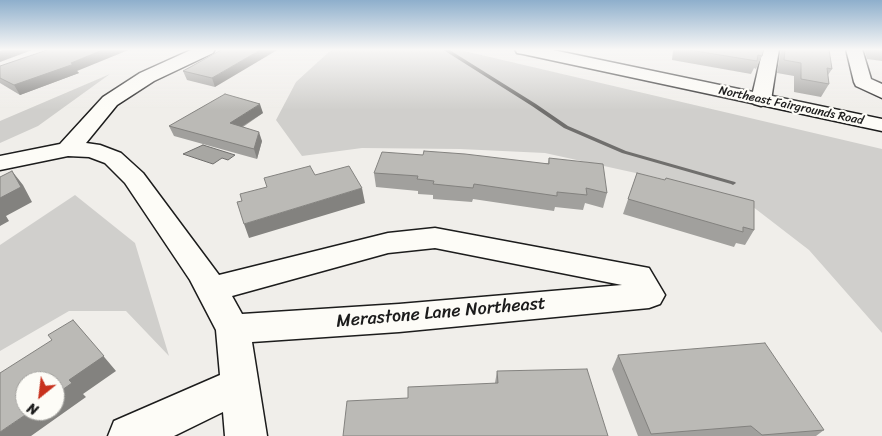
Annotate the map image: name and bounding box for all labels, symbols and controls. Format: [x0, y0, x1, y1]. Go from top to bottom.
street label: Northeast Fairgrounds Road [717, 84, 865, 128]
street label: Merastone Lane Northeast [335, 293, 547, 333]
north arrow [15, 371, 65, 421]
text: N [23, 395, 43, 422]

